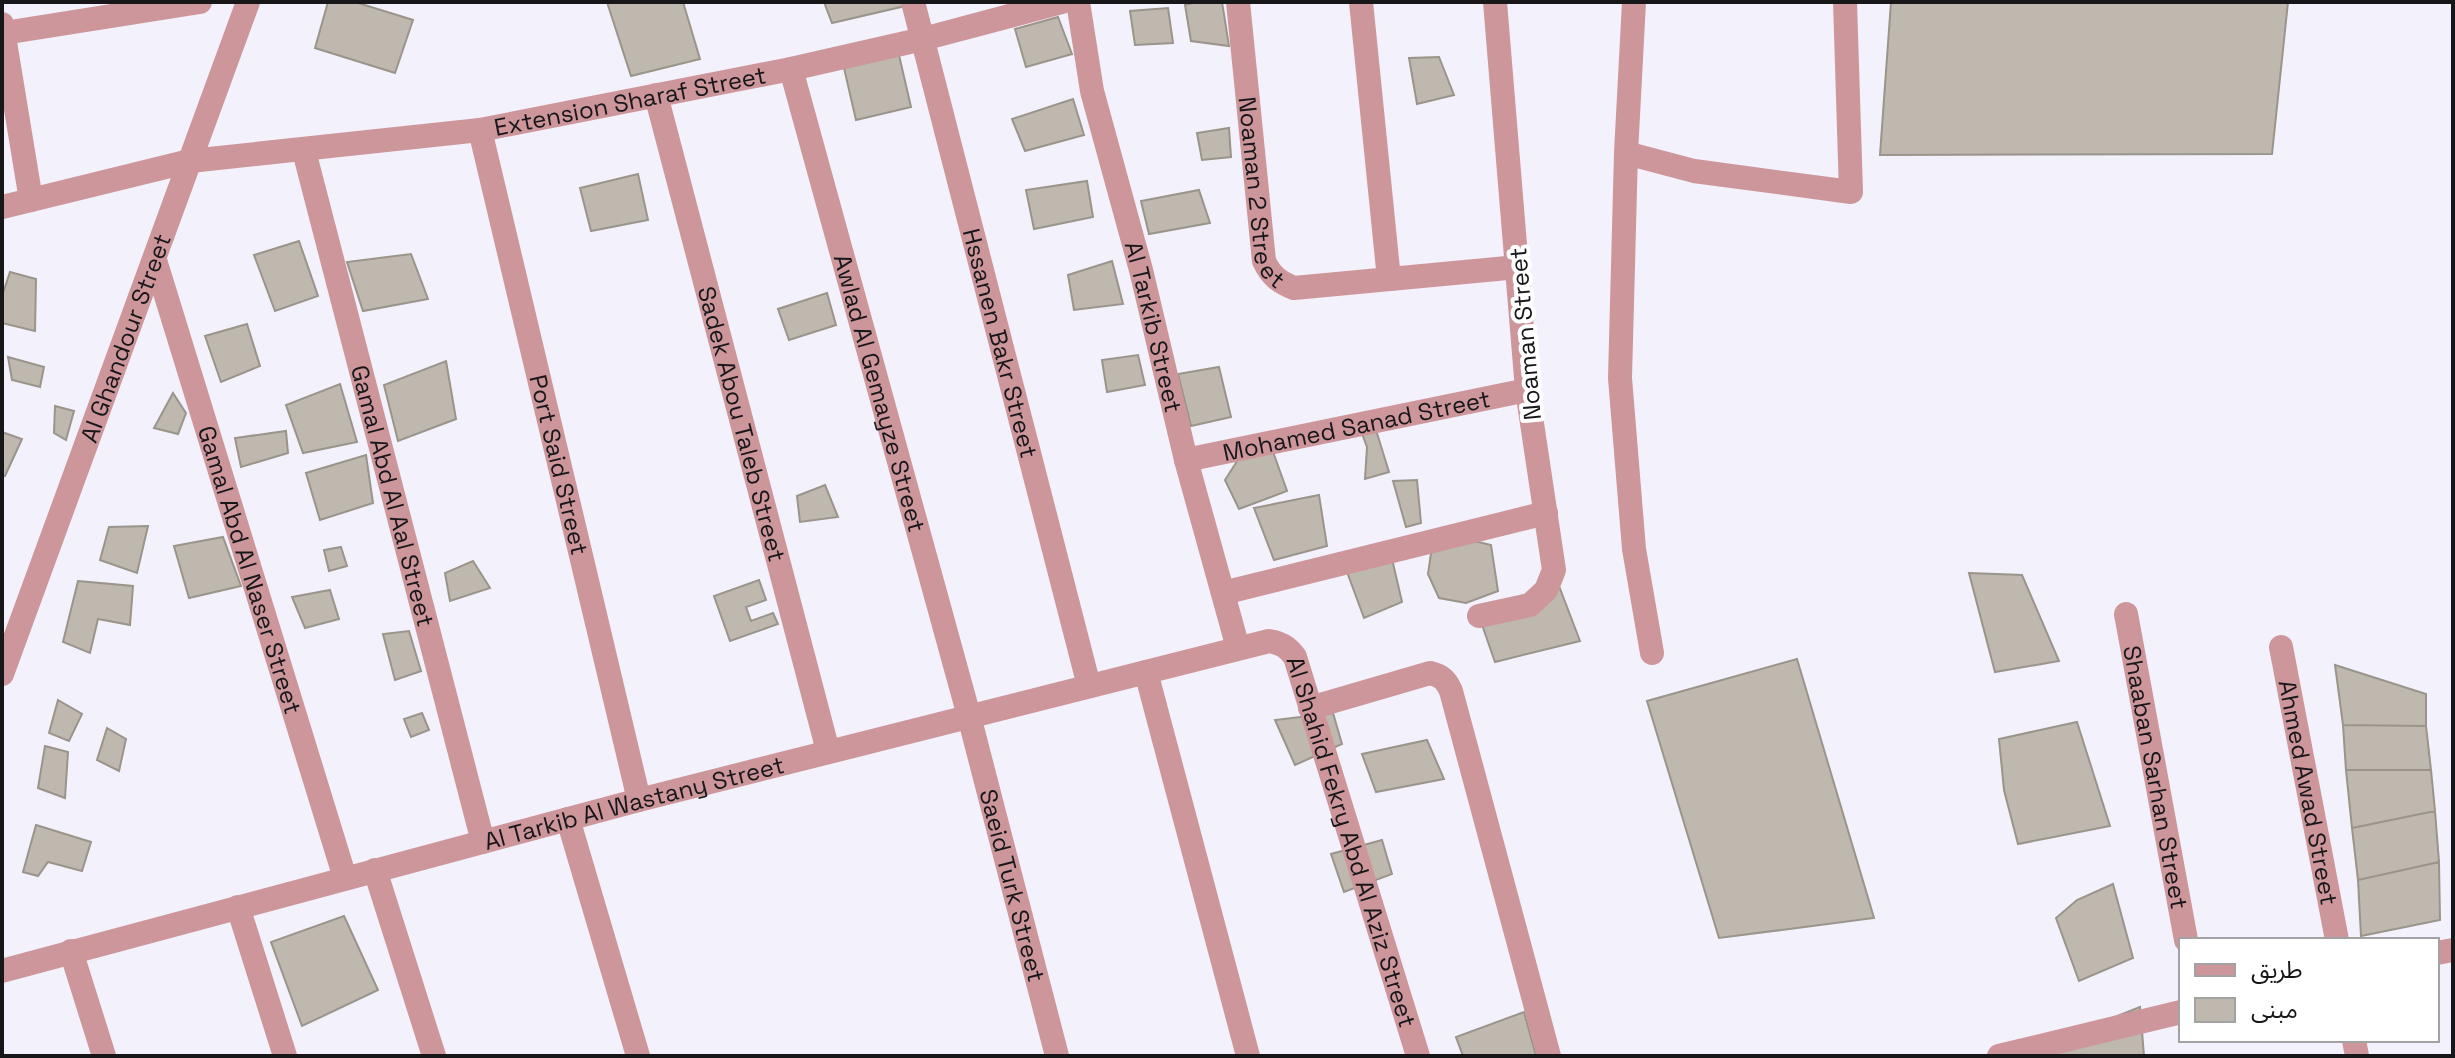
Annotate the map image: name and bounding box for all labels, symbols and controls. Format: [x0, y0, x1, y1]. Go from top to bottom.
street label: Extension Sharaf Street [491, 59, 769, 142]
street label: Noaman 2 Street [1232, 95, 1292, 295]
street label: Hssanen Bakr Street [956, 225, 1045, 461]
street label: Al Ghandour Street [73, 229, 177, 446]
street label: Al Tarkib Street [1118, 238, 1190, 416]
street label: Noaman Street [1502, 246, 1548, 422]
street label: Awlad Al Gemayze Street [827, 251, 933, 535]
street label: Sadek Abou Taleb Street [691, 283, 793, 565]
street label: Gamal Abd Al Aal Street [345, 362, 442, 630]
street label: Port Said Street [523, 371, 596, 558]
street label: Mohamed Sanad Street [1220, 382, 1493, 468]
street label: Gamal Abd Al Naser Street [191, 422, 309, 718]
street label: Shaaban Sarhan Street [2117, 643, 2196, 912]
street label: Al Shahid Fekry Abd Al Aziz Street [1280, 652, 1424, 1031]
street label: Ahmed Awad Street [2272, 677, 2345, 907]
street label: Al Tarkib Al Wastany Street [480, 749, 787, 856]
street label: Saeid Turk Street [973, 786, 1053, 985]
legend [2179, 938, 2439, 1042]
text: طريق [2251, 954, 2303, 985]
text: مبنى [2251, 994, 2298, 1025]

